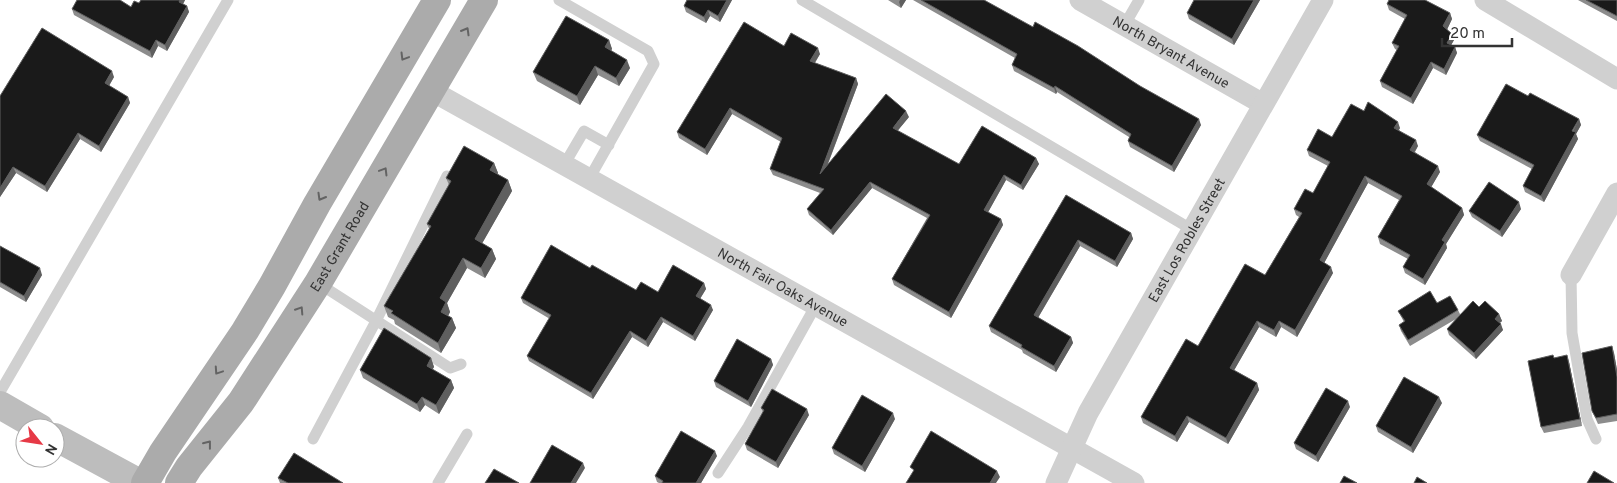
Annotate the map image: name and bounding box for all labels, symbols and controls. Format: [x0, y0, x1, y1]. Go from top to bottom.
street label: North Bryant Avenue [1109, 13, 1232, 93]
scale bar [1442, 15, 1512, 47]
text: 20 m [1450, 25, 1485, 44]
one-way arrow [460, 27, 470, 36]
one-way arrow [400, 52, 410, 61]
one-way arrow [378, 168, 388, 177]
street label: East Los Robles Street [1146, 176, 1230, 306]
one-way arrow [318, 192, 328, 201]
street label: East Grant Road [307, 199, 374, 296]
street label: North Fair Oaks Avenue [714, 245, 850, 331]
one-way arrow [294, 307, 303, 316]
one-way arrow [215, 365, 224, 375]
north arrow [15, 418, 65, 468]
text: N [40, 440, 60, 457]
one-way arrow [202, 440, 211, 449]

